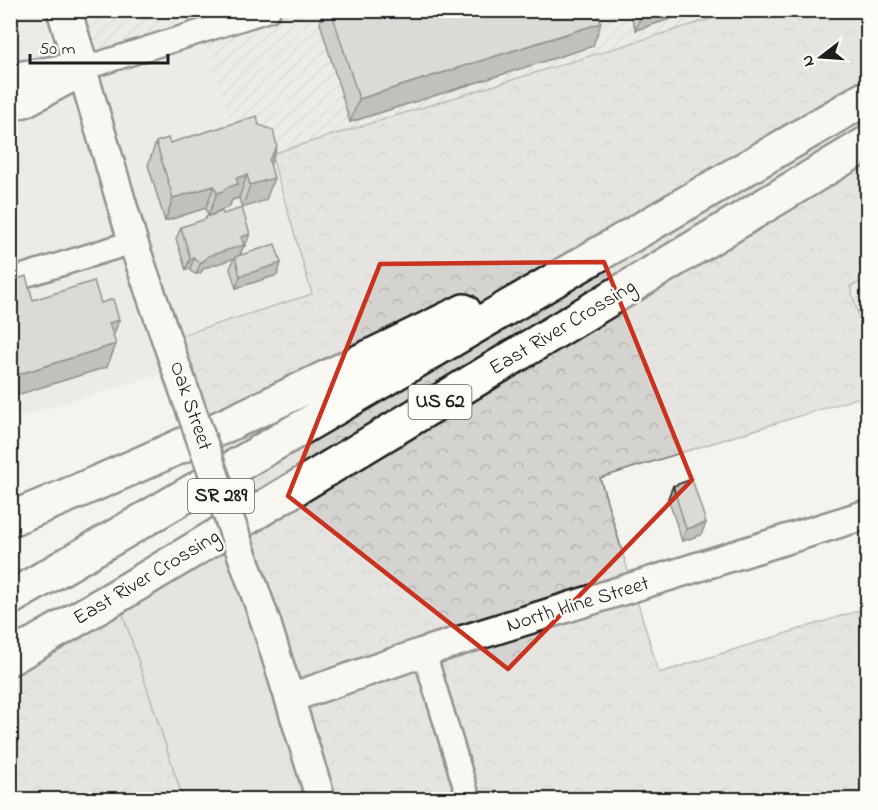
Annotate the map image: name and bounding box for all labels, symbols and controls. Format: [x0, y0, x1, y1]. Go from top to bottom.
scale bar [30, 27, 168, 65]
north arrow [791, 27, 851, 87]
text: 50 m [39, 37, 76, 63]
text: N [795, 52, 822, 69]
street label: East River Crossing [484, 272, 643, 385]
street label: Oak Street [161, 357, 219, 455]
road number: US 62 [408, 385, 472, 419]
road number: SR 289 [188, 479, 254, 513]
street label: East River Crossing [68, 522, 227, 635]
street label: North Hine Street [503, 569, 653, 641]

